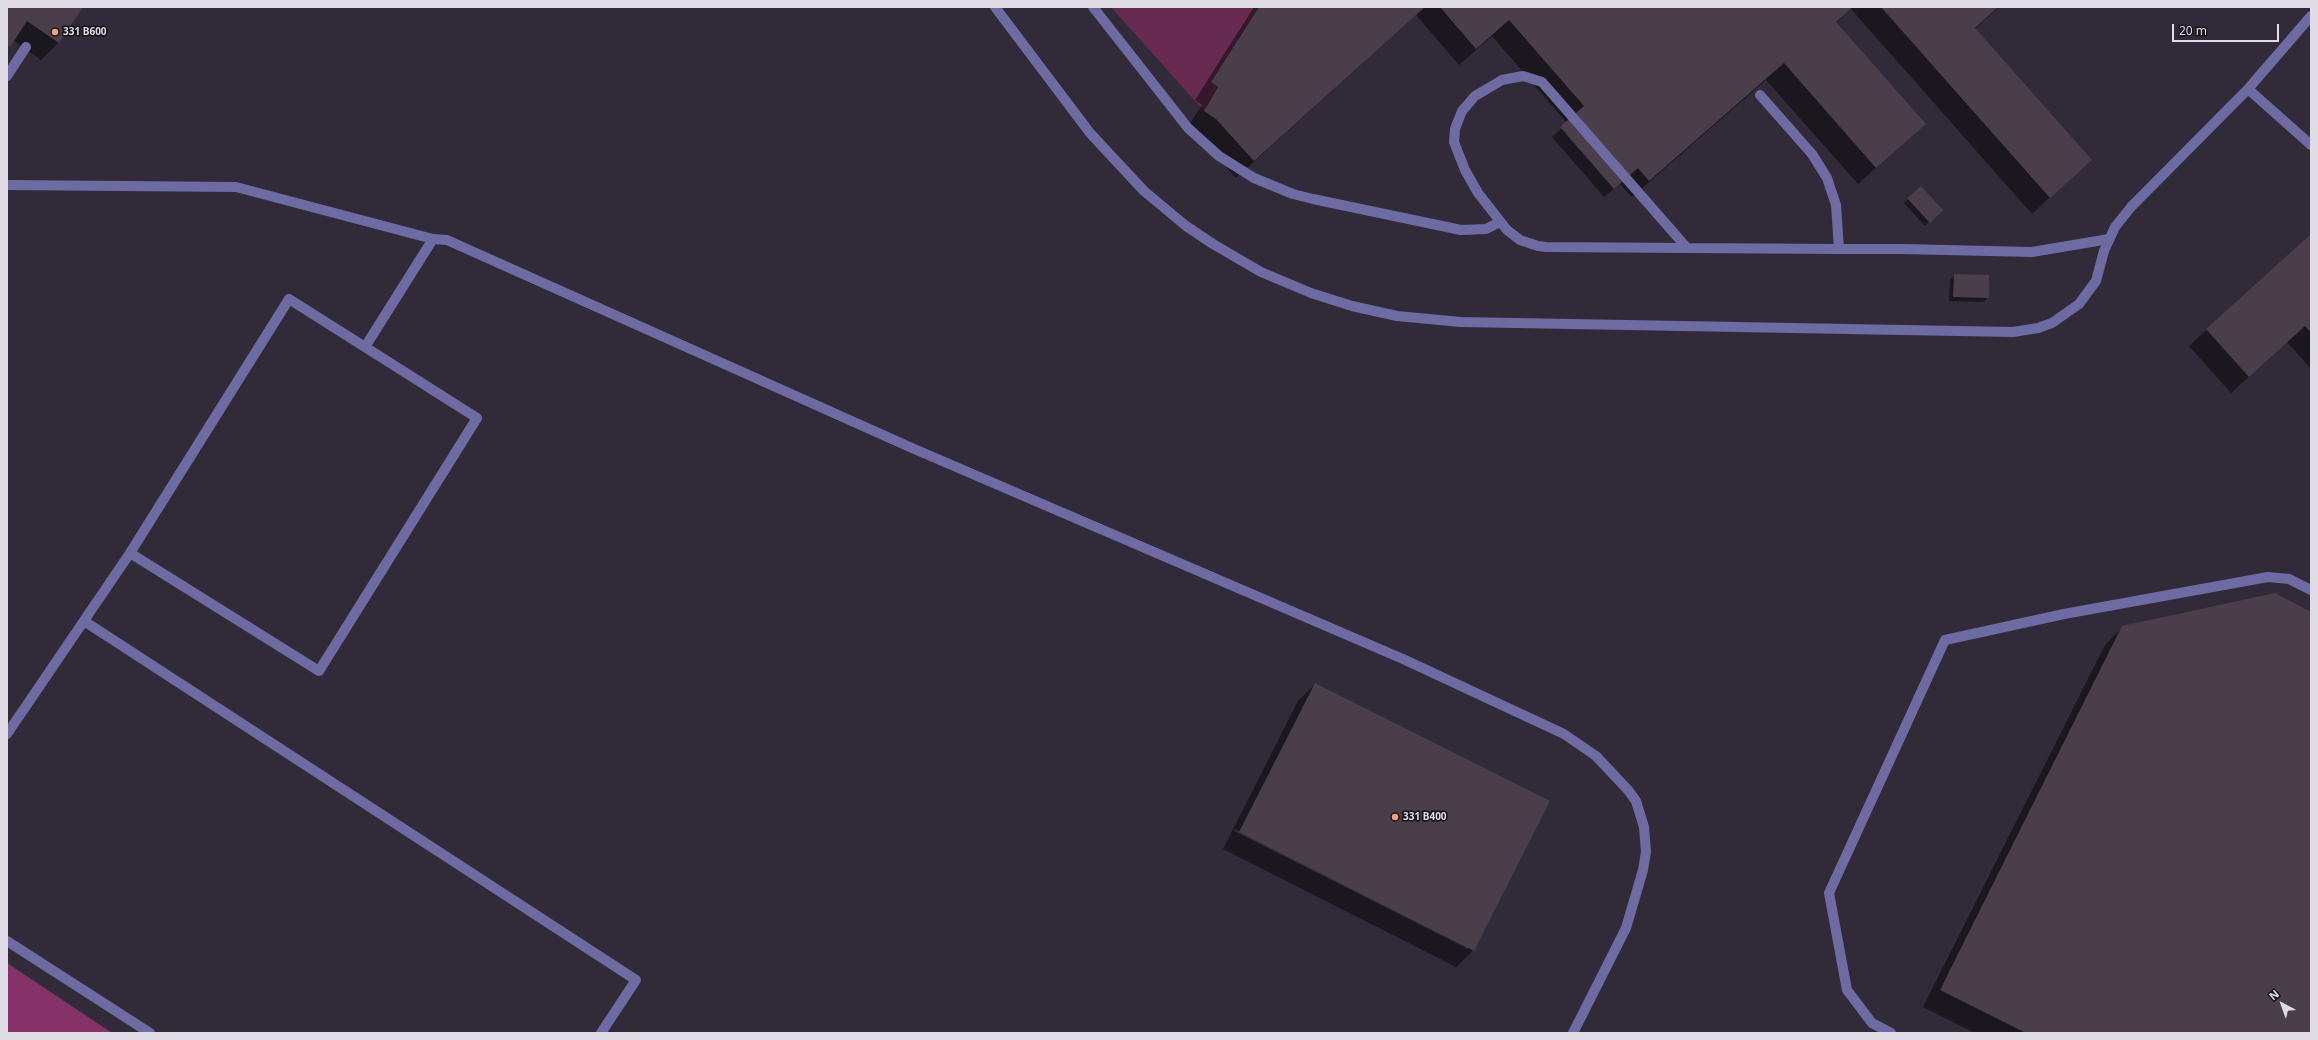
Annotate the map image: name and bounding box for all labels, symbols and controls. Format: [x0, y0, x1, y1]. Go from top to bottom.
scale bar [2174, 16, 2281, 42]
text: 20 m [2179, 22, 2207, 39]
place label: 331 B600 [63, 26, 107, 38]
marker: 331 B600 [50, 27, 60, 37]
place label: 331 B400 [1403, 811, 1447, 823]
marker: 331 B400 [1390, 812, 1400, 822]
north arrow [2262, 984, 2302, 1024]
text: N [2265, 986, 2282, 1003]

